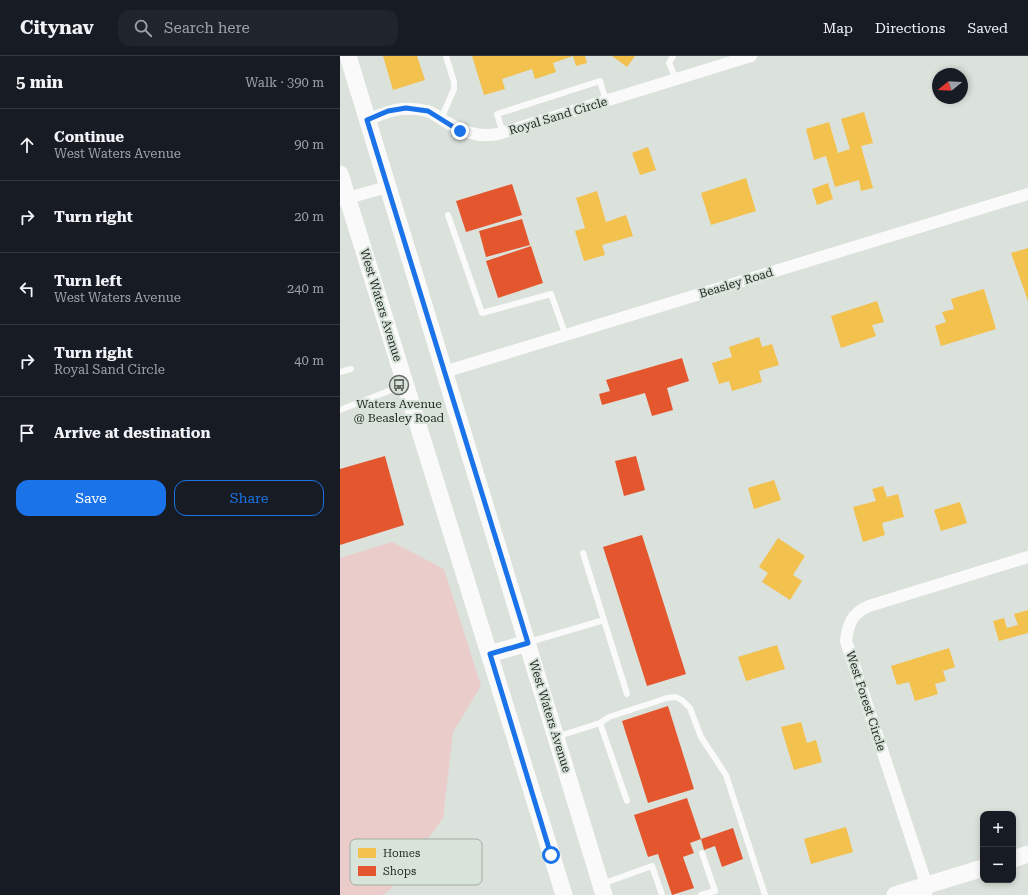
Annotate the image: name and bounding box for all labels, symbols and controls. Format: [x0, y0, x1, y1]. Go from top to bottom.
search box [118, 10, 398, 46]
text: Citynav [20, 16, 94, 39]
icon: search [132, 17, 154, 39]
text: Search here [164, 19, 250, 37]
text: Map [823, 20, 853, 36]
text: Directions [875, 20, 945, 36]
text: Saved [967, 20, 1008, 36]
north arrow [932, 68, 968, 104]
text: 5 min [16, 72, 63, 92]
text: Walk · 390 m [245, 75, 324, 90]
street label: Royal Sand Circle [507, 94, 609, 138]
route end [451, 122, 469, 140]
text: Continue [54, 128, 124, 146]
icon: ahead [16, 134, 38, 156]
text: 90 m [294, 137, 324, 152]
text: West Waters Avenue [54, 146, 181, 161]
icon: right [16, 206, 38, 228]
text: Turn right [54, 208, 133, 226]
text: 20 m [294, 209, 324, 224]
street label: West Waters Avenue [357, 247, 405, 363]
street label: Beasley Road [697, 265, 775, 301]
text: Turn left [54, 272, 122, 290]
icon: left [16, 278, 38, 300]
text: 240 m [287, 281, 324, 296]
text: West Waters Avenue [54, 290, 181, 305]
text: Turn right [54, 344, 133, 362]
icon: right [16, 350, 38, 372]
text: 40 m [294, 353, 324, 368]
text: Royal Sand Circle [54, 362, 165, 377]
bus stop icon: Waters Avenue @ Beasley Road [388, 374, 410, 396]
place label: Waters Avenue @ Beasley Road [354, 397, 445, 425]
icon: arrive [16, 422, 38, 444]
text: Arrive at destination [54, 424, 210, 442]
button: Save [16, 480, 166, 516]
button: Share [174, 480, 324, 516]
street label: West Forest Circle [843, 649, 889, 753]
street label: West Waters Avenue [526, 658, 574, 774]
map controls [980, 811, 1016, 883]
button: + [980, 811, 1016, 847]
legend [350, 839, 482, 885]
route start [542, 846, 560, 864]
text: Homes [383, 847, 420, 860]
button: − [980, 847, 1016, 883]
text: Shops [383, 865, 416, 878]

